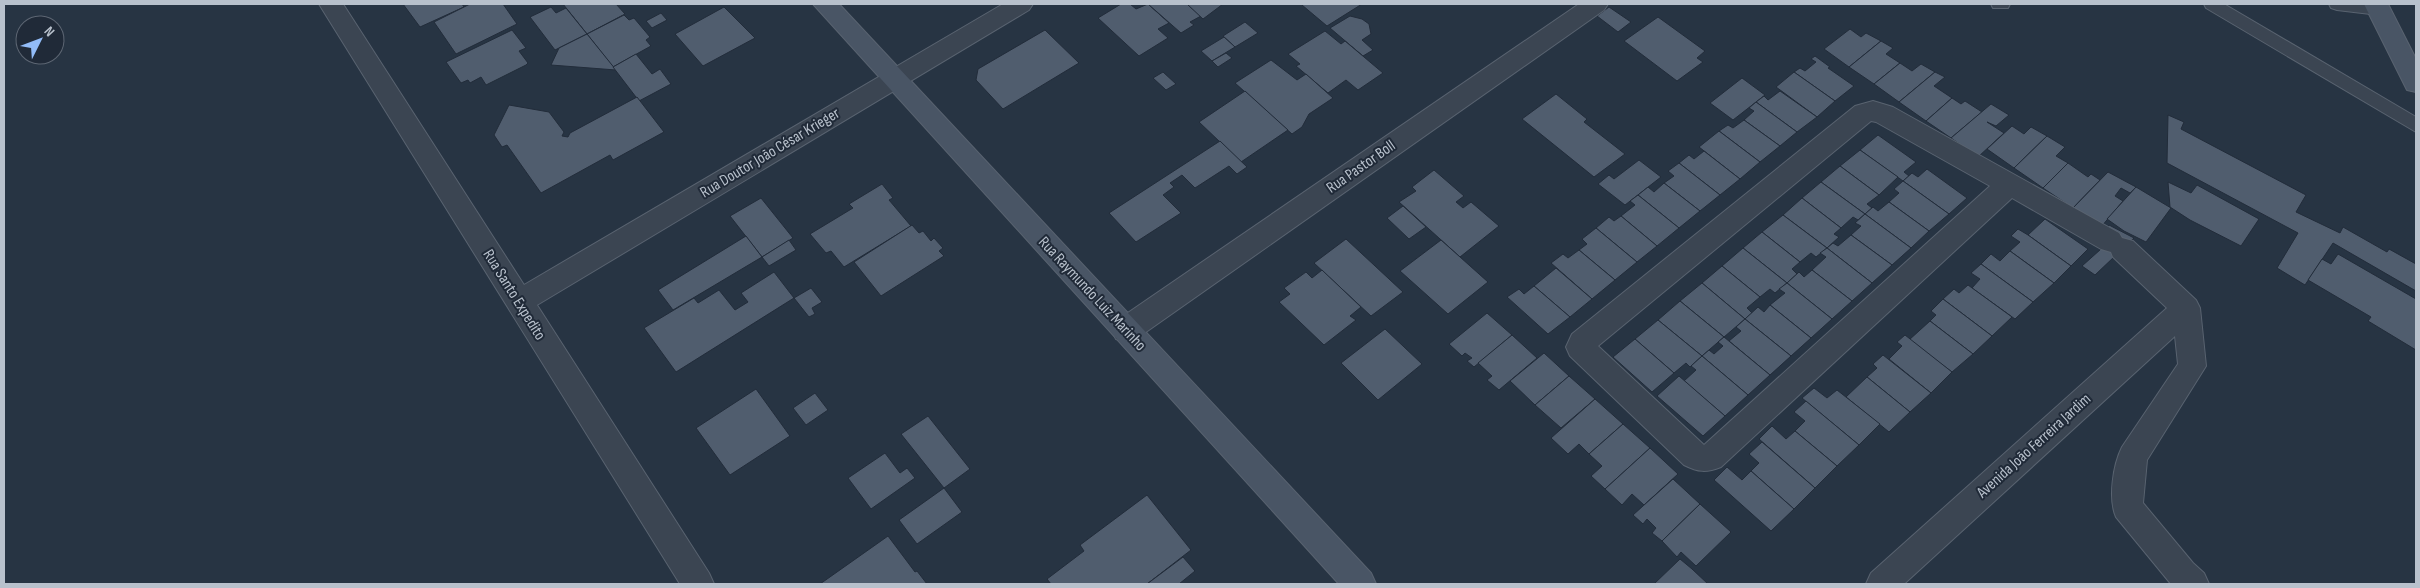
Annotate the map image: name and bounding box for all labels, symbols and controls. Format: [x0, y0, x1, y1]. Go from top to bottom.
north arrow [15, 15, 65, 65]
text: N [40, 23, 58, 40]
street label: Rua Doutor João César Krieger [697, 104, 844, 202]
street label: Rua Pastor Boll [1323, 136, 1399, 198]
street label: Rua Raymundo Luiz Marinho [1034, 233, 1150, 355]
street label: Rua Santo Expedito [479, 246, 549, 344]
street label: Avenida João Ferreira Jardim [1972, 390, 2095, 503]

